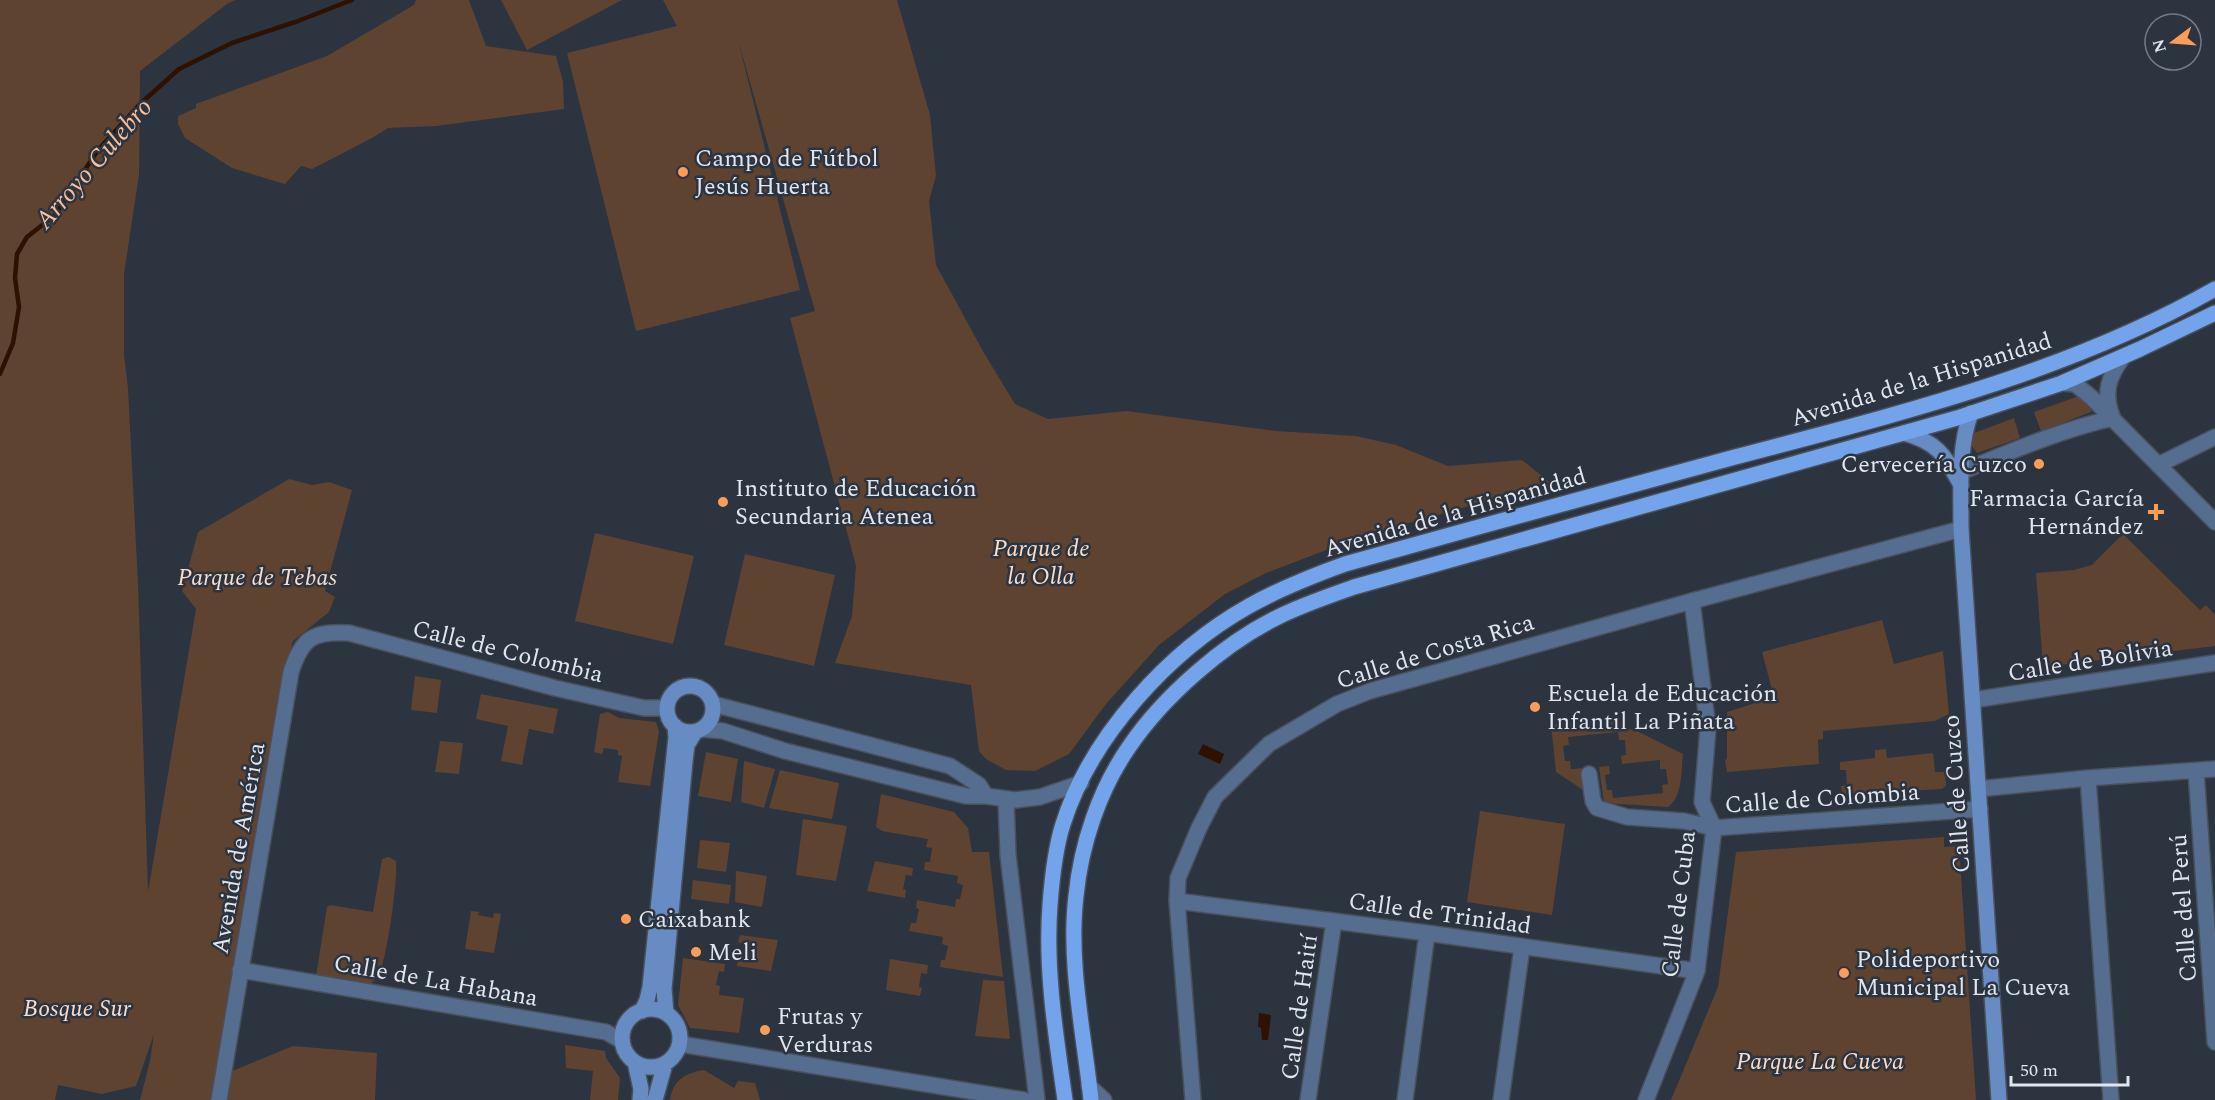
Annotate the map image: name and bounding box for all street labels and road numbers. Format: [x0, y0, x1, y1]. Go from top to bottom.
street label: Avenida de la Hispanidad [1786, 323, 2056, 437]
street label: Avenida de la Hispanidad [1320, 458, 1591, 568]
street label: Calle de Costa Rica [1332, 605, 1539, 699]
street label: Calle de Colombia [409, 611, 607, 693]
street label: Calle de Bolivia [2005, 630, 2175, 692]
street label: Calle de Cuzco [1934, 714, 1980, 874]
street label: Avenida de América [203, 739, 275, 957]
street label: Calle de Colombia [1723, 774, 1921, 824]
street label: Calle de Cuba [1652, 828, 1706, 980]
street label: Calle del Perú [2161, 833, 2207, 983]
street label: Calle de Trinidad [1346, 883, 1534, 945]
street label: Calle de Haití [1272, 931, 1328, 1082]
street label: Calle de La Habana [331, 945, 541, 1017]

